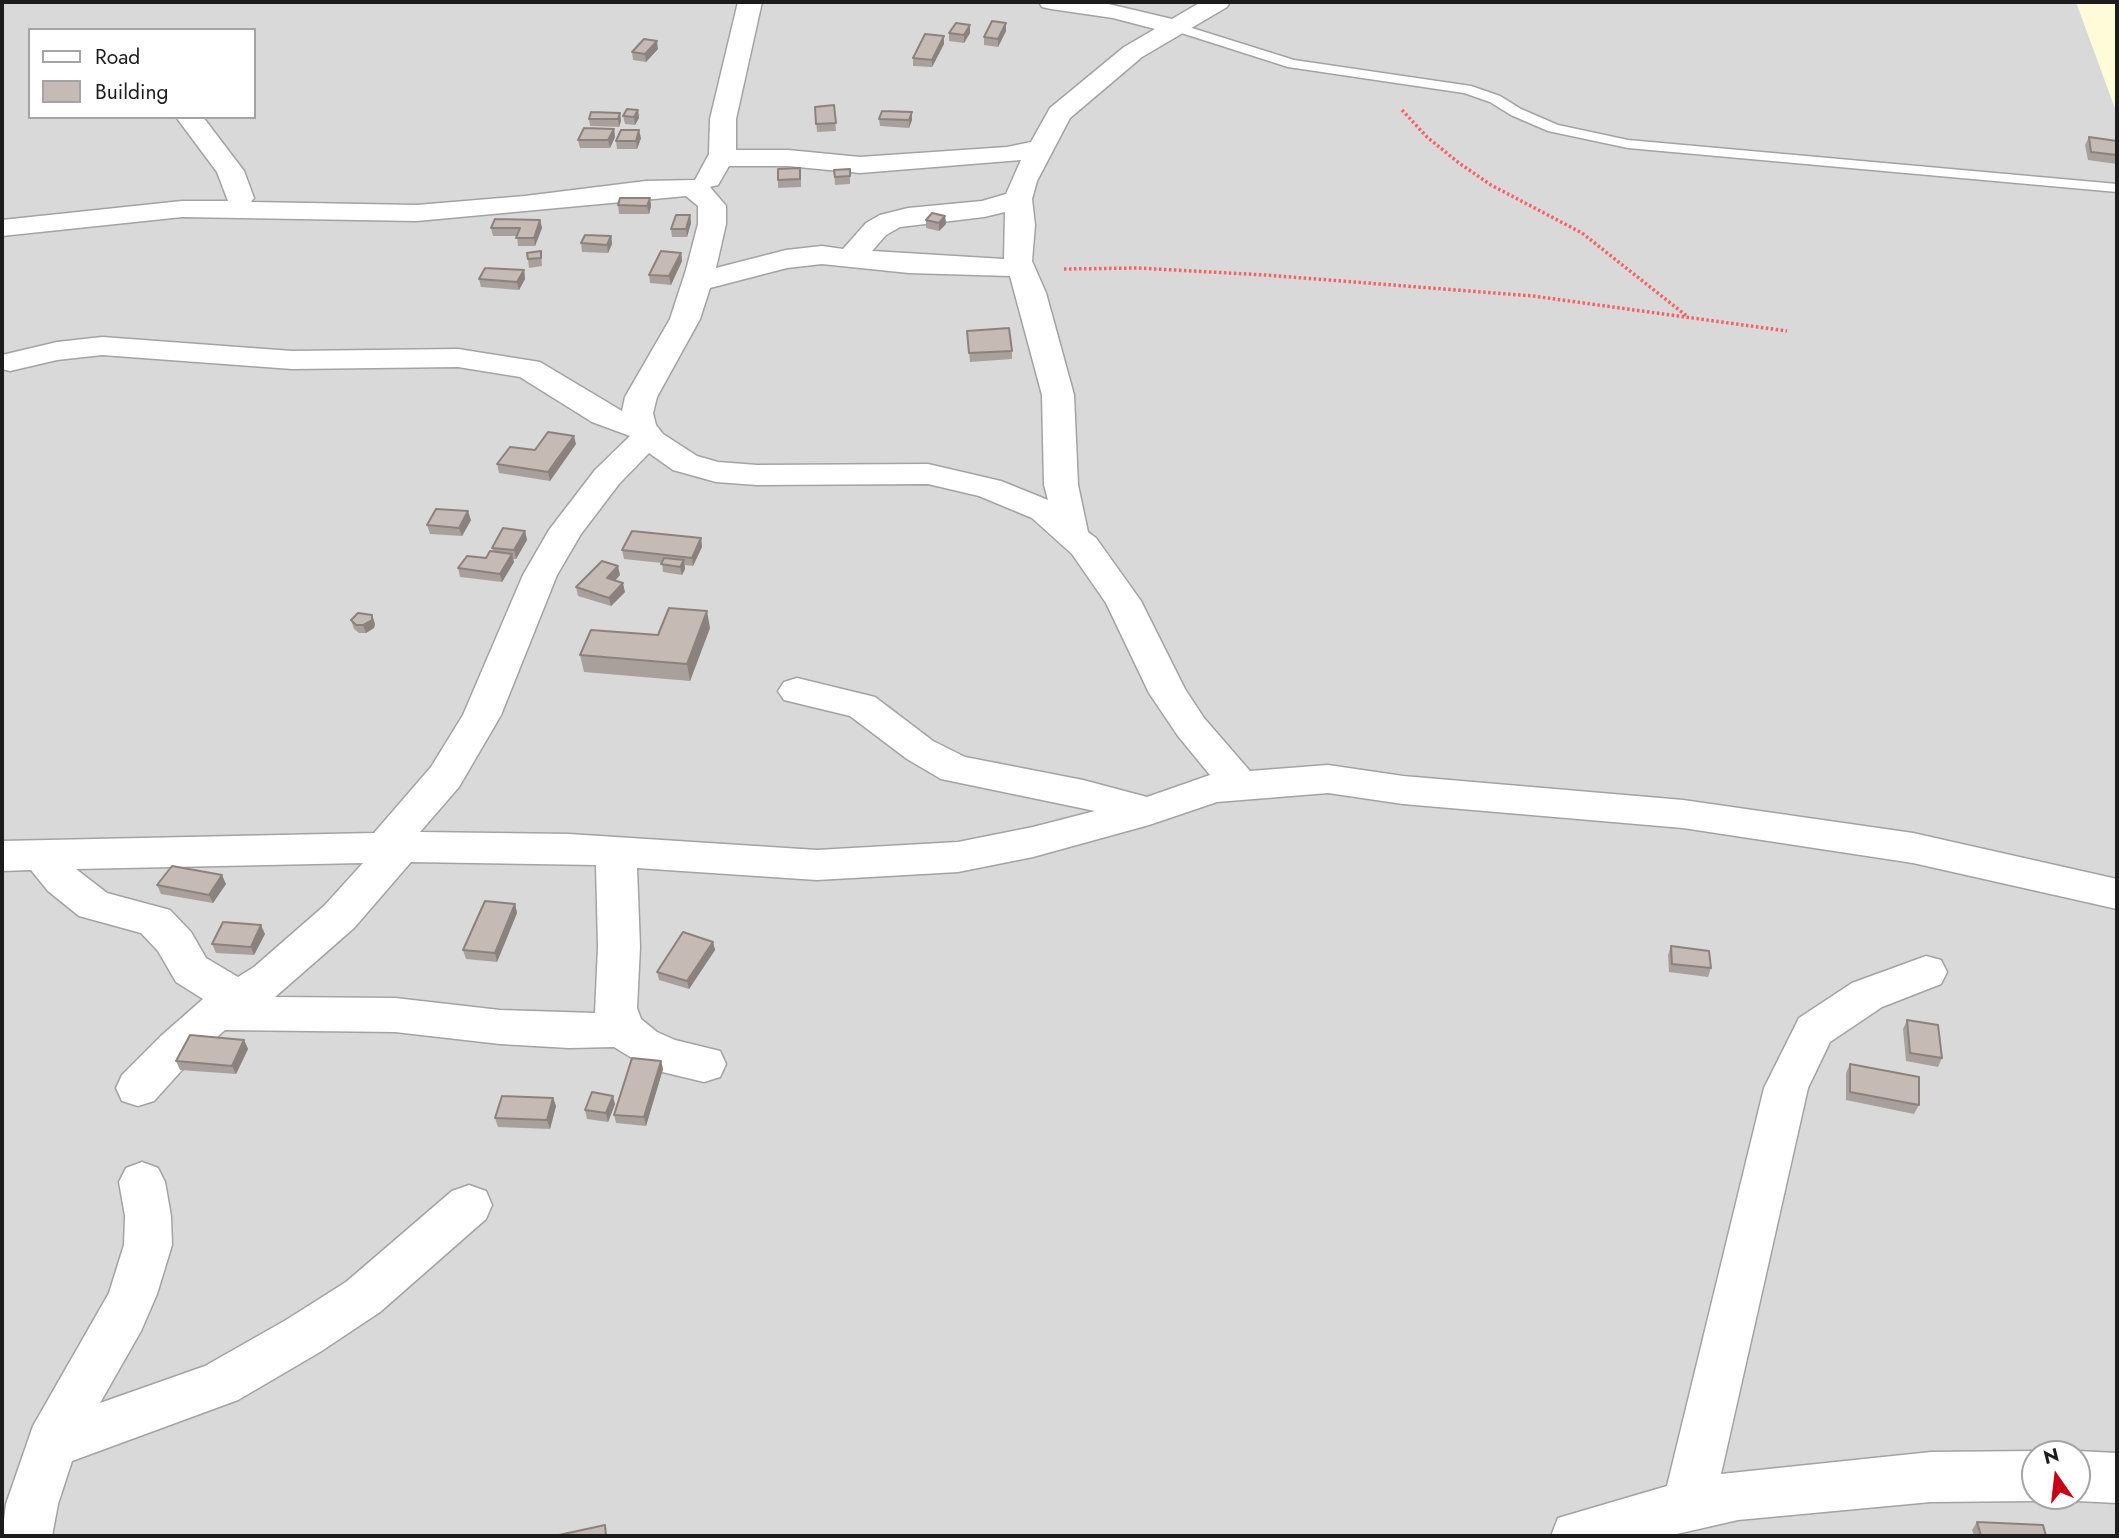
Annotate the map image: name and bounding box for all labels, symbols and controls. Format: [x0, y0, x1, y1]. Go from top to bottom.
legend [28, 28, 256, 119]
text: Road [95, 42, 140, 72]
text: Building [95, 77, 168, 107]
north arrow [2021, 1440, 2091, 1510]
text: N [2041, 1441, 2062, 1471]

